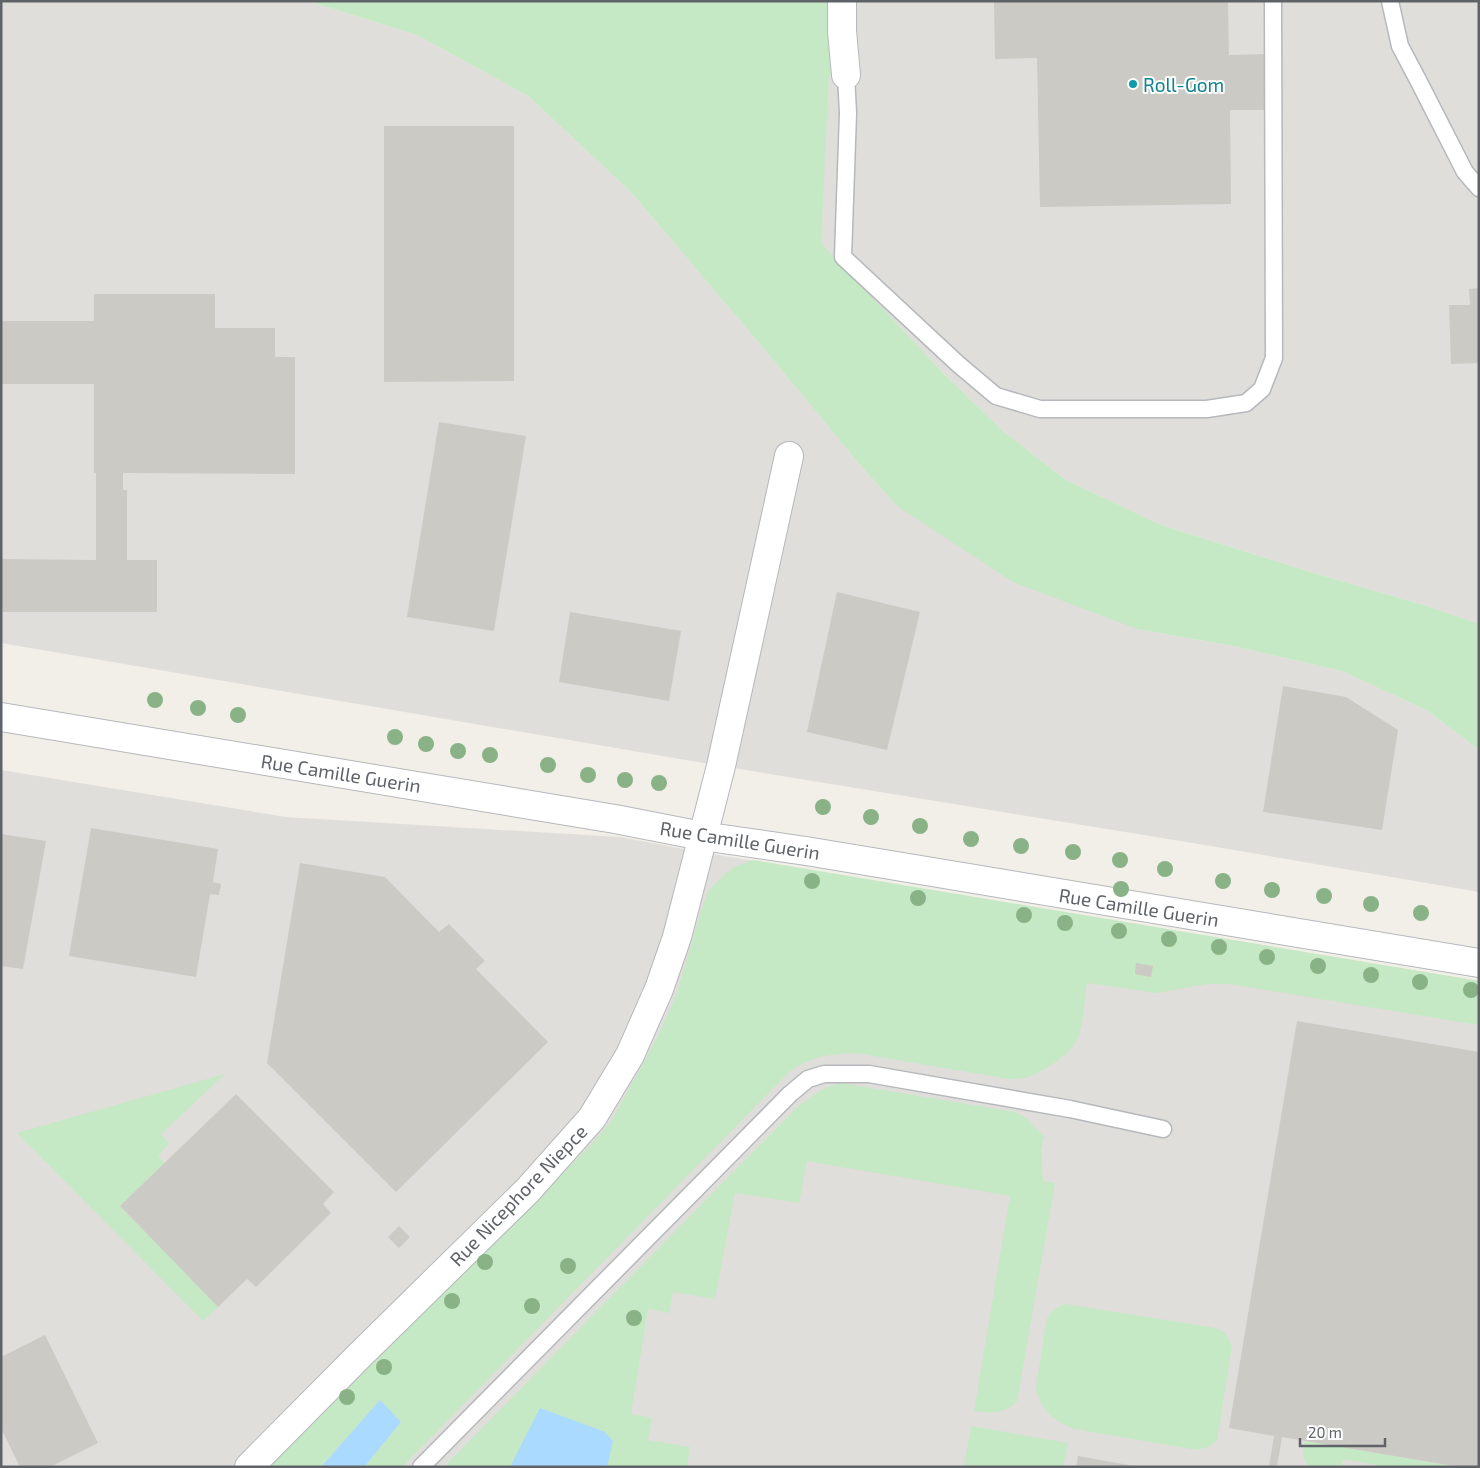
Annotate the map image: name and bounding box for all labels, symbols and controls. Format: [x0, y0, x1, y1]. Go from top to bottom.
place label: Roll-Gom [1143, 73, 1224, 96]
marker: Roll-Gom [1127, 78, 1139, 90]
street label: Rue Camille Guerin [259, 749, 423, 797]
street label: Rue Camille Guerin [658, 816, 822, 864]
street label: Rue Camille Guerin [1057, 883, 1221, 931]
street label: Rue Nicephore Niepce [445, 1119, 591, 1271]
scale bar [1300, 1416, 1385, 1448]
text: 20 m [1308, 1423, 1342, 1441]

